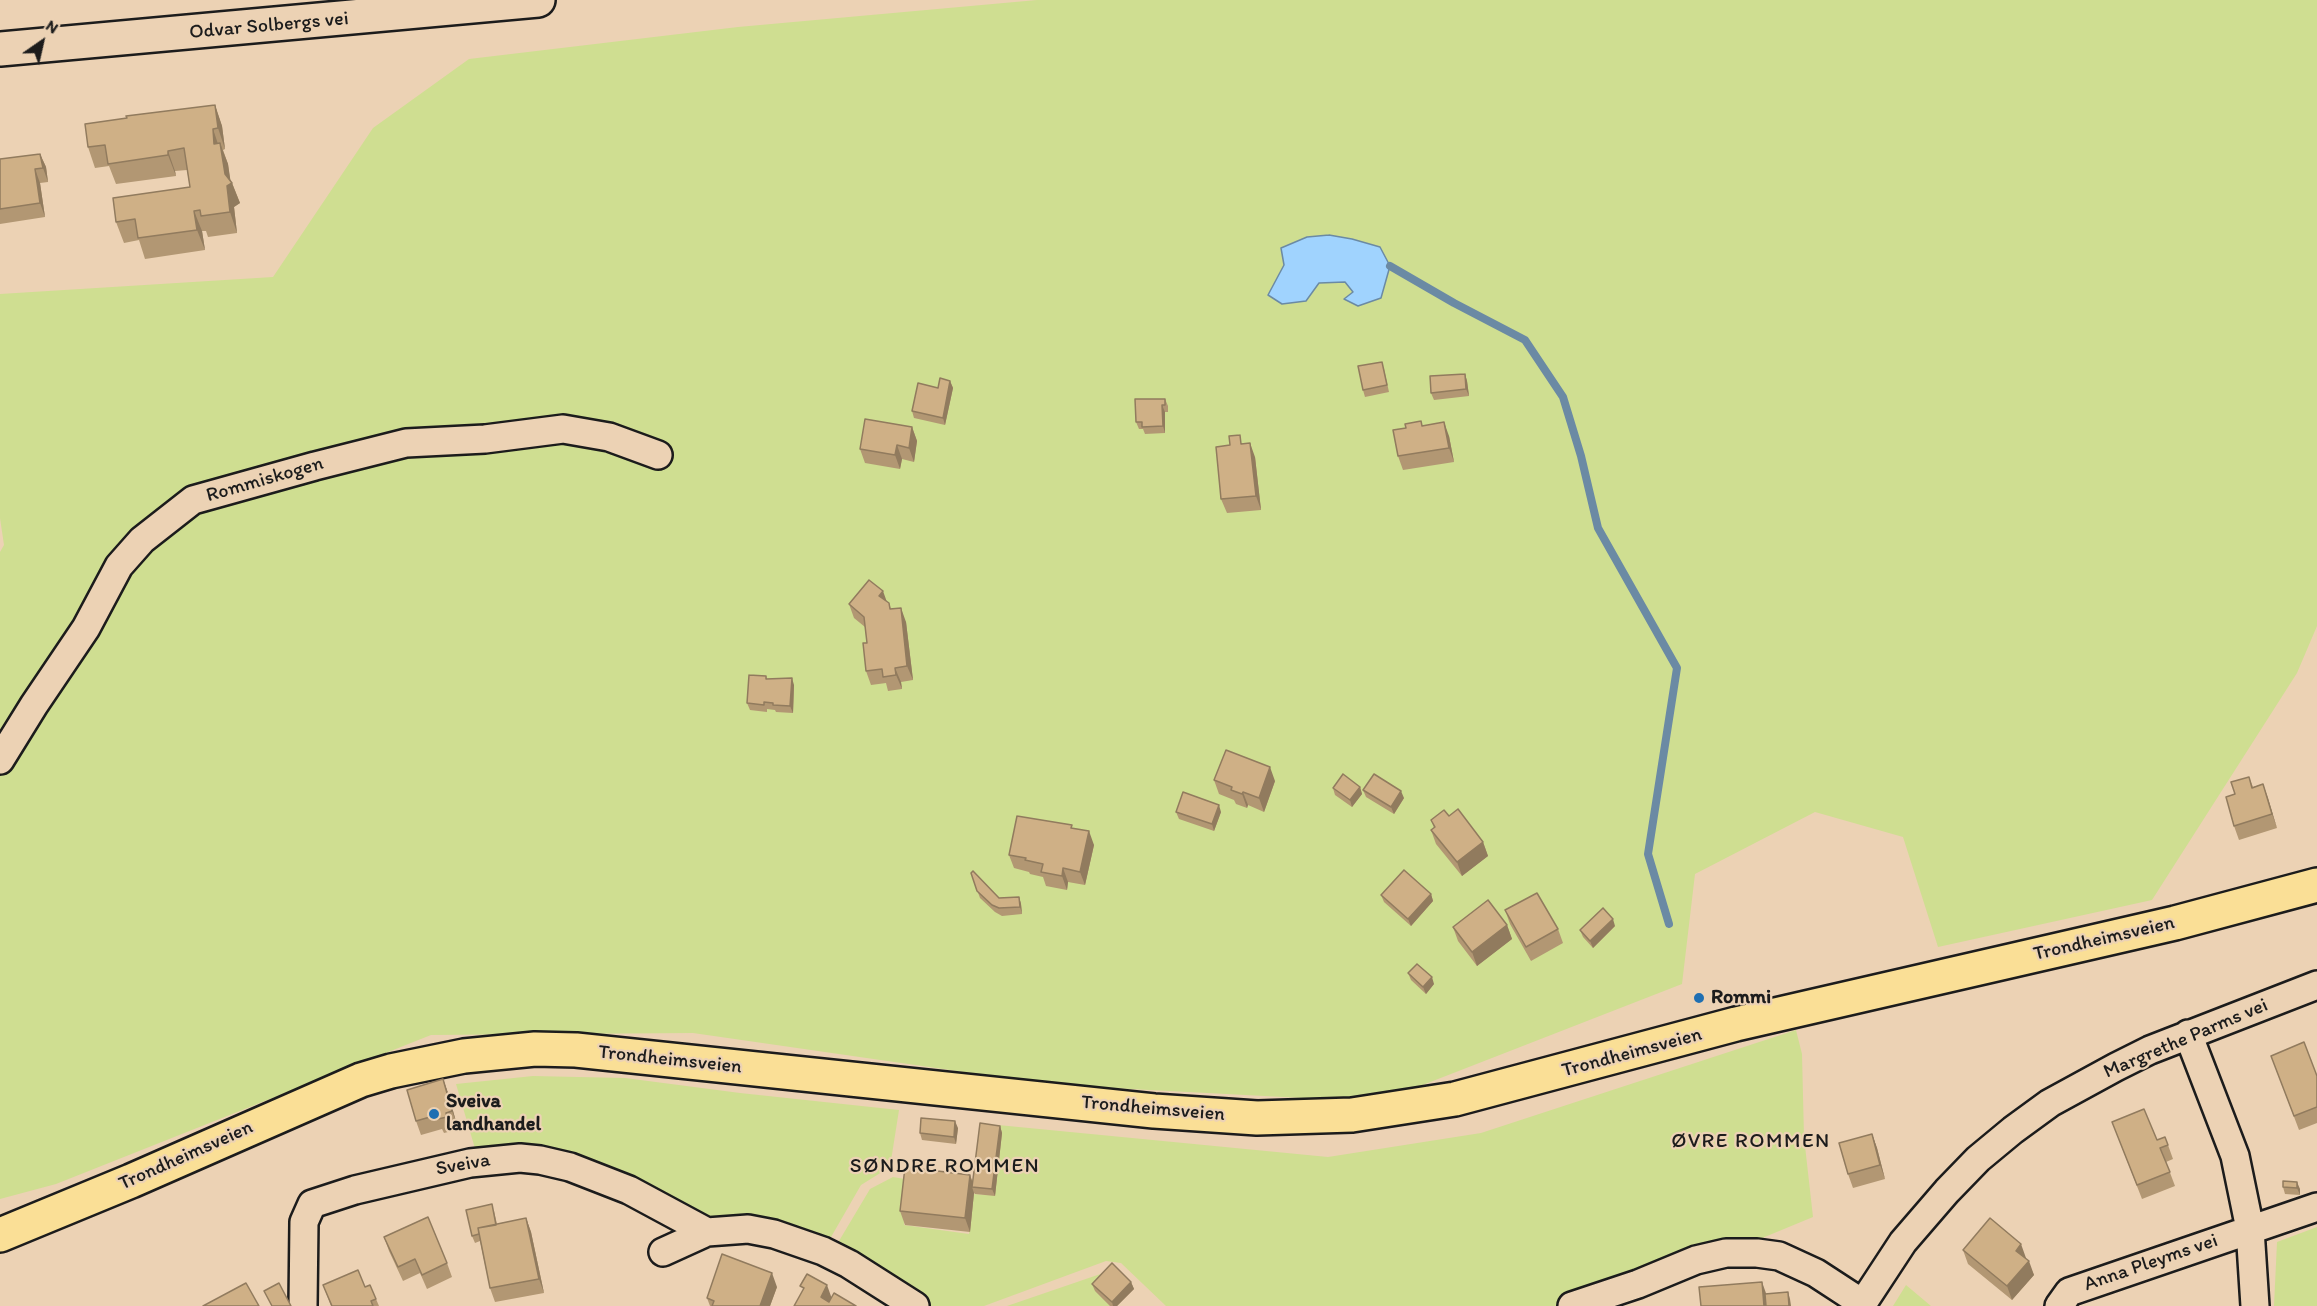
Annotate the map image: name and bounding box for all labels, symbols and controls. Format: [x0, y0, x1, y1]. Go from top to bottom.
street label: Odvar Solbergs vei [188, 7, 350, 45]
north arrow [12, 12, 72, 72]
text: N [43, 16, 62, 38]
street label: Rommiskogen [204, 452, 326, 508]
street label: Trondheimsveien [2031, 911, 2177, 967]
place label: Rommi [1711, 986, 1771, 1010]
marker: Rommi [1692, 991, 1706, 1005]
street label: Margrethe Parms vei [2100, 994, 2272, 1084]
street label: Trondheimsveien [1559, 1023, 1705, 1083]
street label: Trondheimsveien [597, 1041, 743, 1079]
place label: Sveiva landhandel [446, 1090, 541, 1137]
street label: Trondheimsveien [1080, 1091, 1226, 1127]
marker: Sveiva landhandel [427, 1107, 441, 1121]
street label: Trondheimsveien [115, 1116, 257, 1196]
district label: ØVRE ROMMEN [1671, 1129, 1831, 1155]
street label: Sveiva [434, 1148, 492, 1182]
district label: SØNDRE ROMMEN [850, 1154, 1040, 1180]
street label: Anna Pleyms vei [2081, 1229, 2221, 1297]

